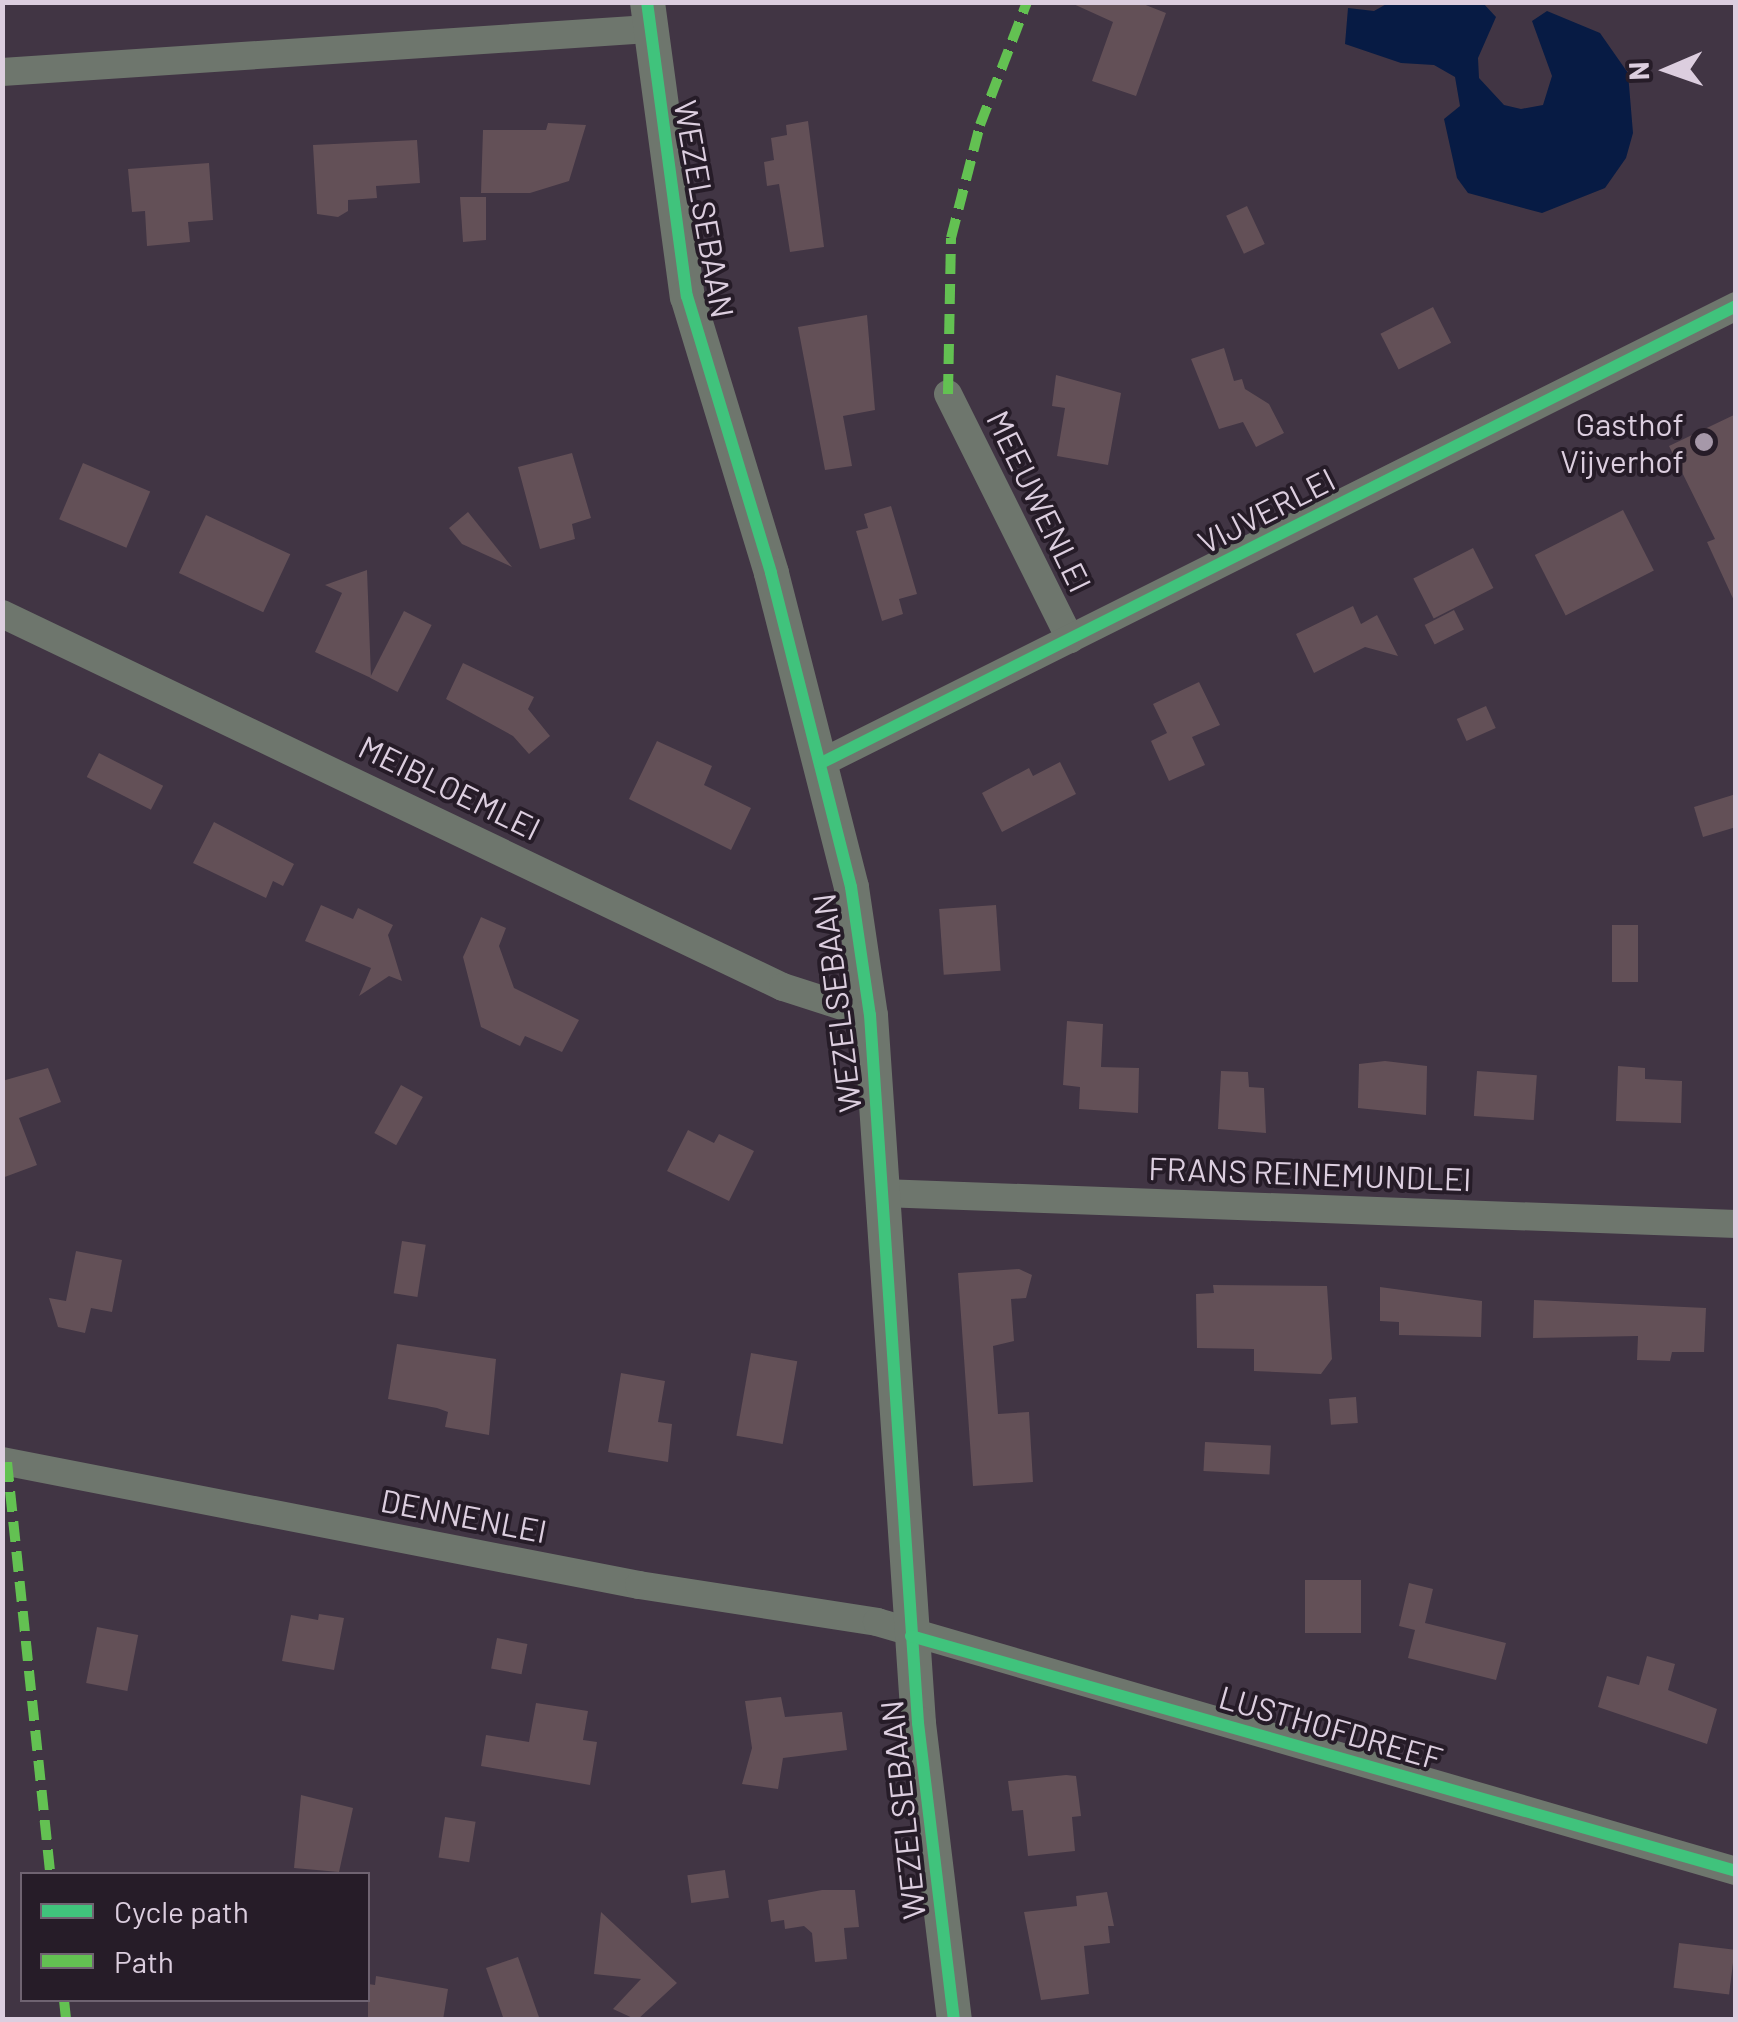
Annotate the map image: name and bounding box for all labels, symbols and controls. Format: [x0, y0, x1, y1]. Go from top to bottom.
north arrow [1618, 20, 1718, 120]
text: N [1621, 61, 1655, 81]
street label: WEZELSEBAAN [667, 97, 743, 321]
street label: MEEUWENLEI [980, 404, 1100, 598]
place label: Gasthof Vijverhof [1560, 405, 1684, 480]
marker: Gasthof Vijverhof [1693, 431, 1715, 453]
street label: VIJVERLEI [1191, 459, 1341, 561]
street label: MEIBLOEMLEI [353, 727, 547, 847]
street label: WEZELSEBAAN [804, 891, 868, 1115]
street label: FRANS REINEMUNDLEI [1148, 1148, 1472, 1198]
street label: DENNENLEI [378, 1480, 550, 1550]
street label: LUSTHOFDREEF [1215, 1677, 1447, 1777]
street label: WEZELSEBAAN [871, 1699, 933, 1921]
legend [20, 1872, 370, 2002]
text: Cycle path [114, 1893, 249, 1929]
text: Path [114, 1943, 174, 1979]

